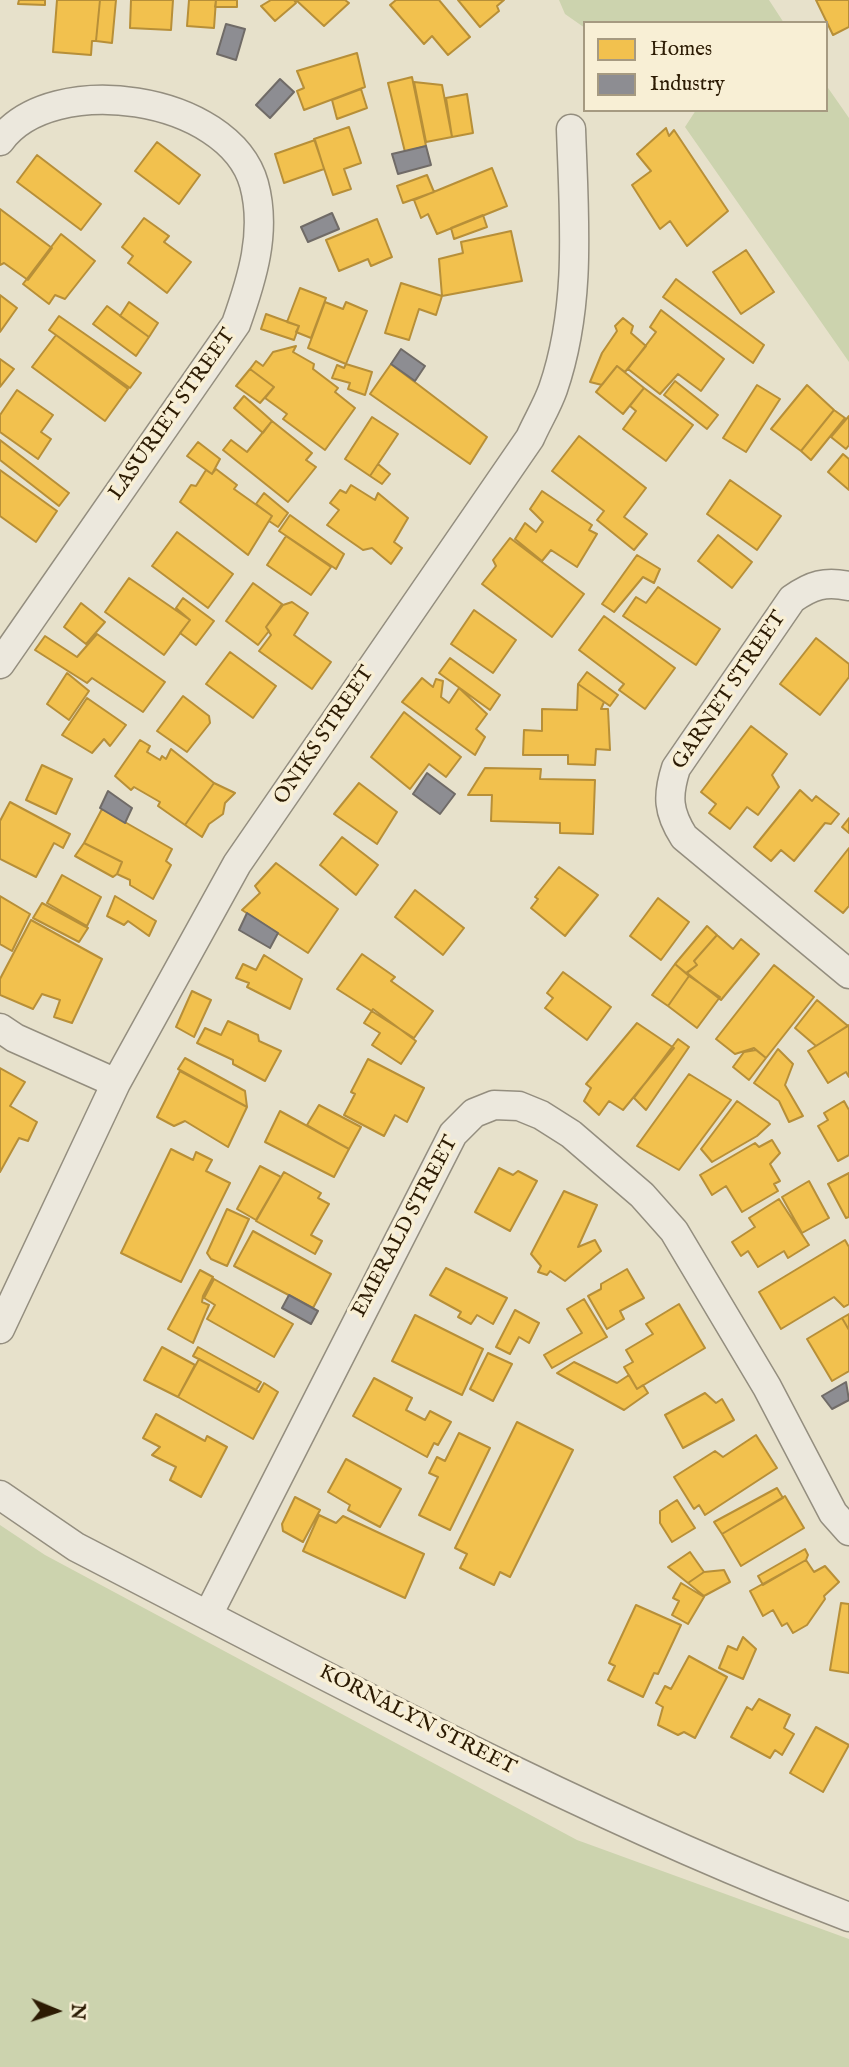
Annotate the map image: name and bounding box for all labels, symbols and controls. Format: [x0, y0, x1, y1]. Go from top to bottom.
legend [583, 21, 828, 112]
text: Homes [650, 36, 712, 63]
text: Industry [650, 71, 725, 98]
street label: LASURIET STREET [104, 325, 242, 505]
street label: GARNET STREET [668, 607, 792, 775]
street label: ONIKS STREET [269, 662, 381, 810]
street label: EMERALD STREET [348, 1132, 464, 1322]
street label: KORNALYN STREET [314, 1660, 520, 1782]
north arrow [21, 1976, 91, 2046]
text: N [65, 2003, 89, 2020]

